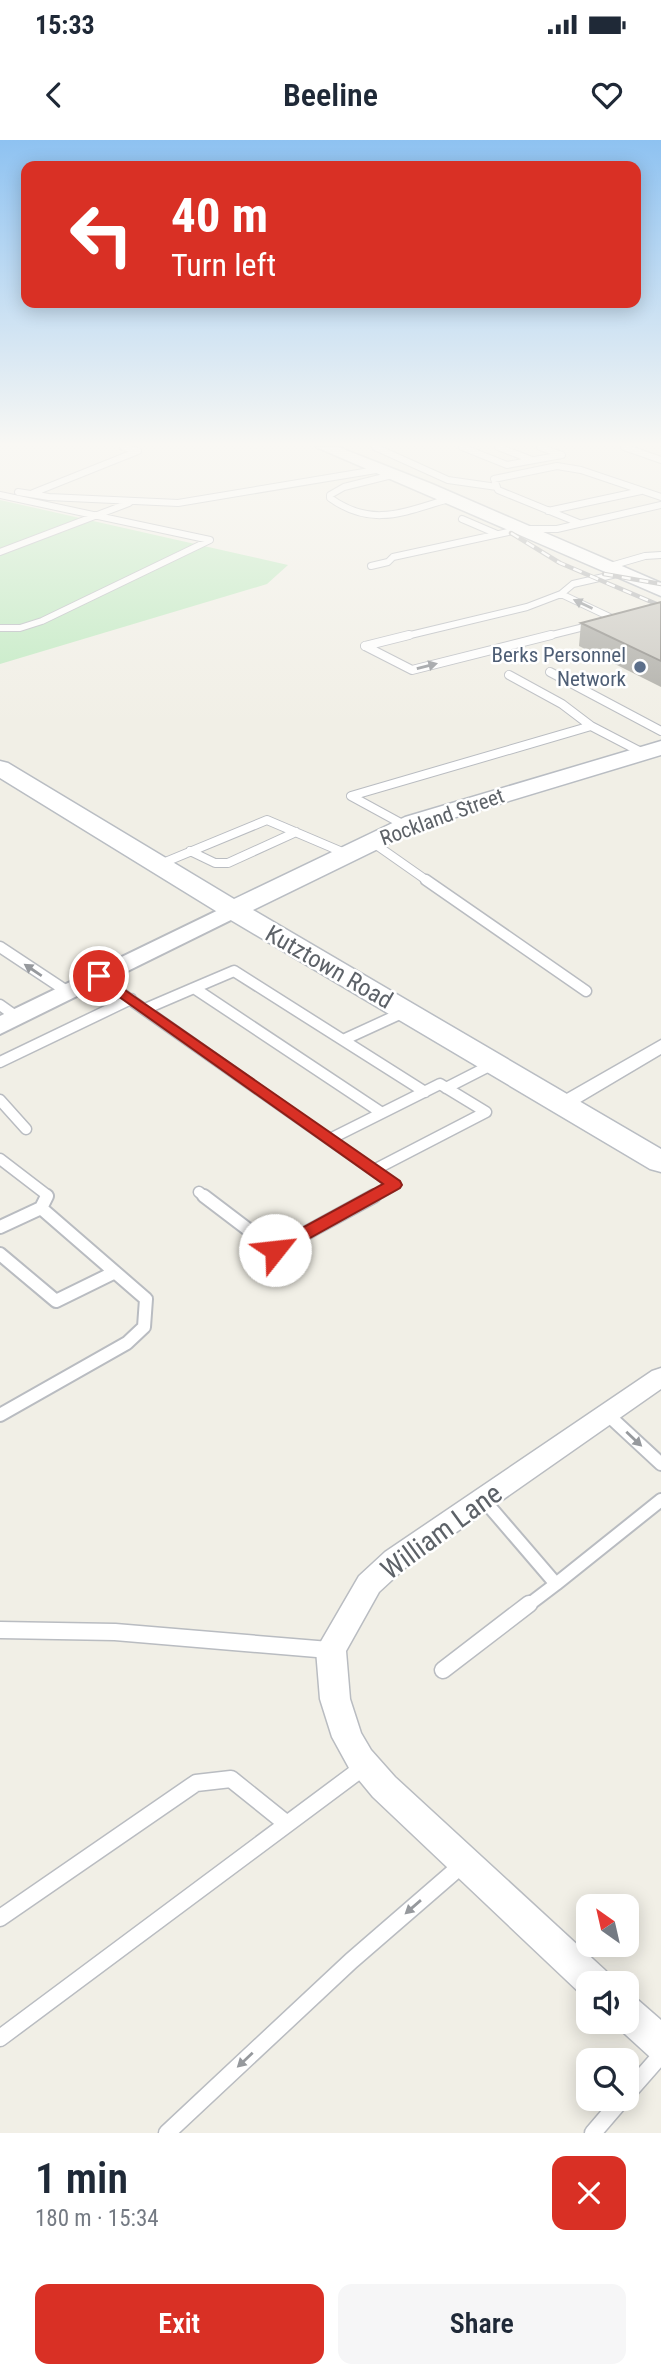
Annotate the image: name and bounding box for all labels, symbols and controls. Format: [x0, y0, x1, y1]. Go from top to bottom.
text: 15:33 [35, 10, 95, 40]
icon: back [35, 76, 73, 114]
text: Beeline [283, 76, 378, 114]
icon: heart [588, 76, 626, 114]
text: 40 m [171, 187, 268, 244]
icon: left [56, 189, 147, 280]
text: Turn left [171, 246, 276, 284]
one-way arrow [572, 599, 593, 610]
place label: Berks Personnel Network [492, 643, 627, 691]
marker: Berks Personnel Network [632, 659, 648, 675]
one-way arrow [416, 660, 438, 671]
street label: Rockland Street [377, 783, 507, 851]
street label: Kutztown Road [261, 919, 397, 1015]
pin [69, 946, 129, 1006]
icon: arrive [80, 957, 118, 995]
one-way arrow [23, 964, 43, 977]
position arrow [238, 1213, 312, 1287]
one-way arrow [625, 1431, 642, 1447]
street label: William Lane [374, 1477, 508, 1586]
north arrow [576, 1894, 639, 1956]
map controls [576, 1894, 639, 2111]
one-way arrow [404, 1899, 422, 1915]
button: sound [576, 1971, 639, 2034]
button: search [576, 2048, 639, 2111]
one-way arrow [237, 2052, 254, 2068]
text: 1 min [35, 2154, 128, 2203]
button: close [552, 2156, 626, 2230]
text: 180 m · 15:34 [35, 2205, 159, 2232]
button: Exit [35, 2284, 324, 2364]
button: Share [338, 2284, 626, 2364]

